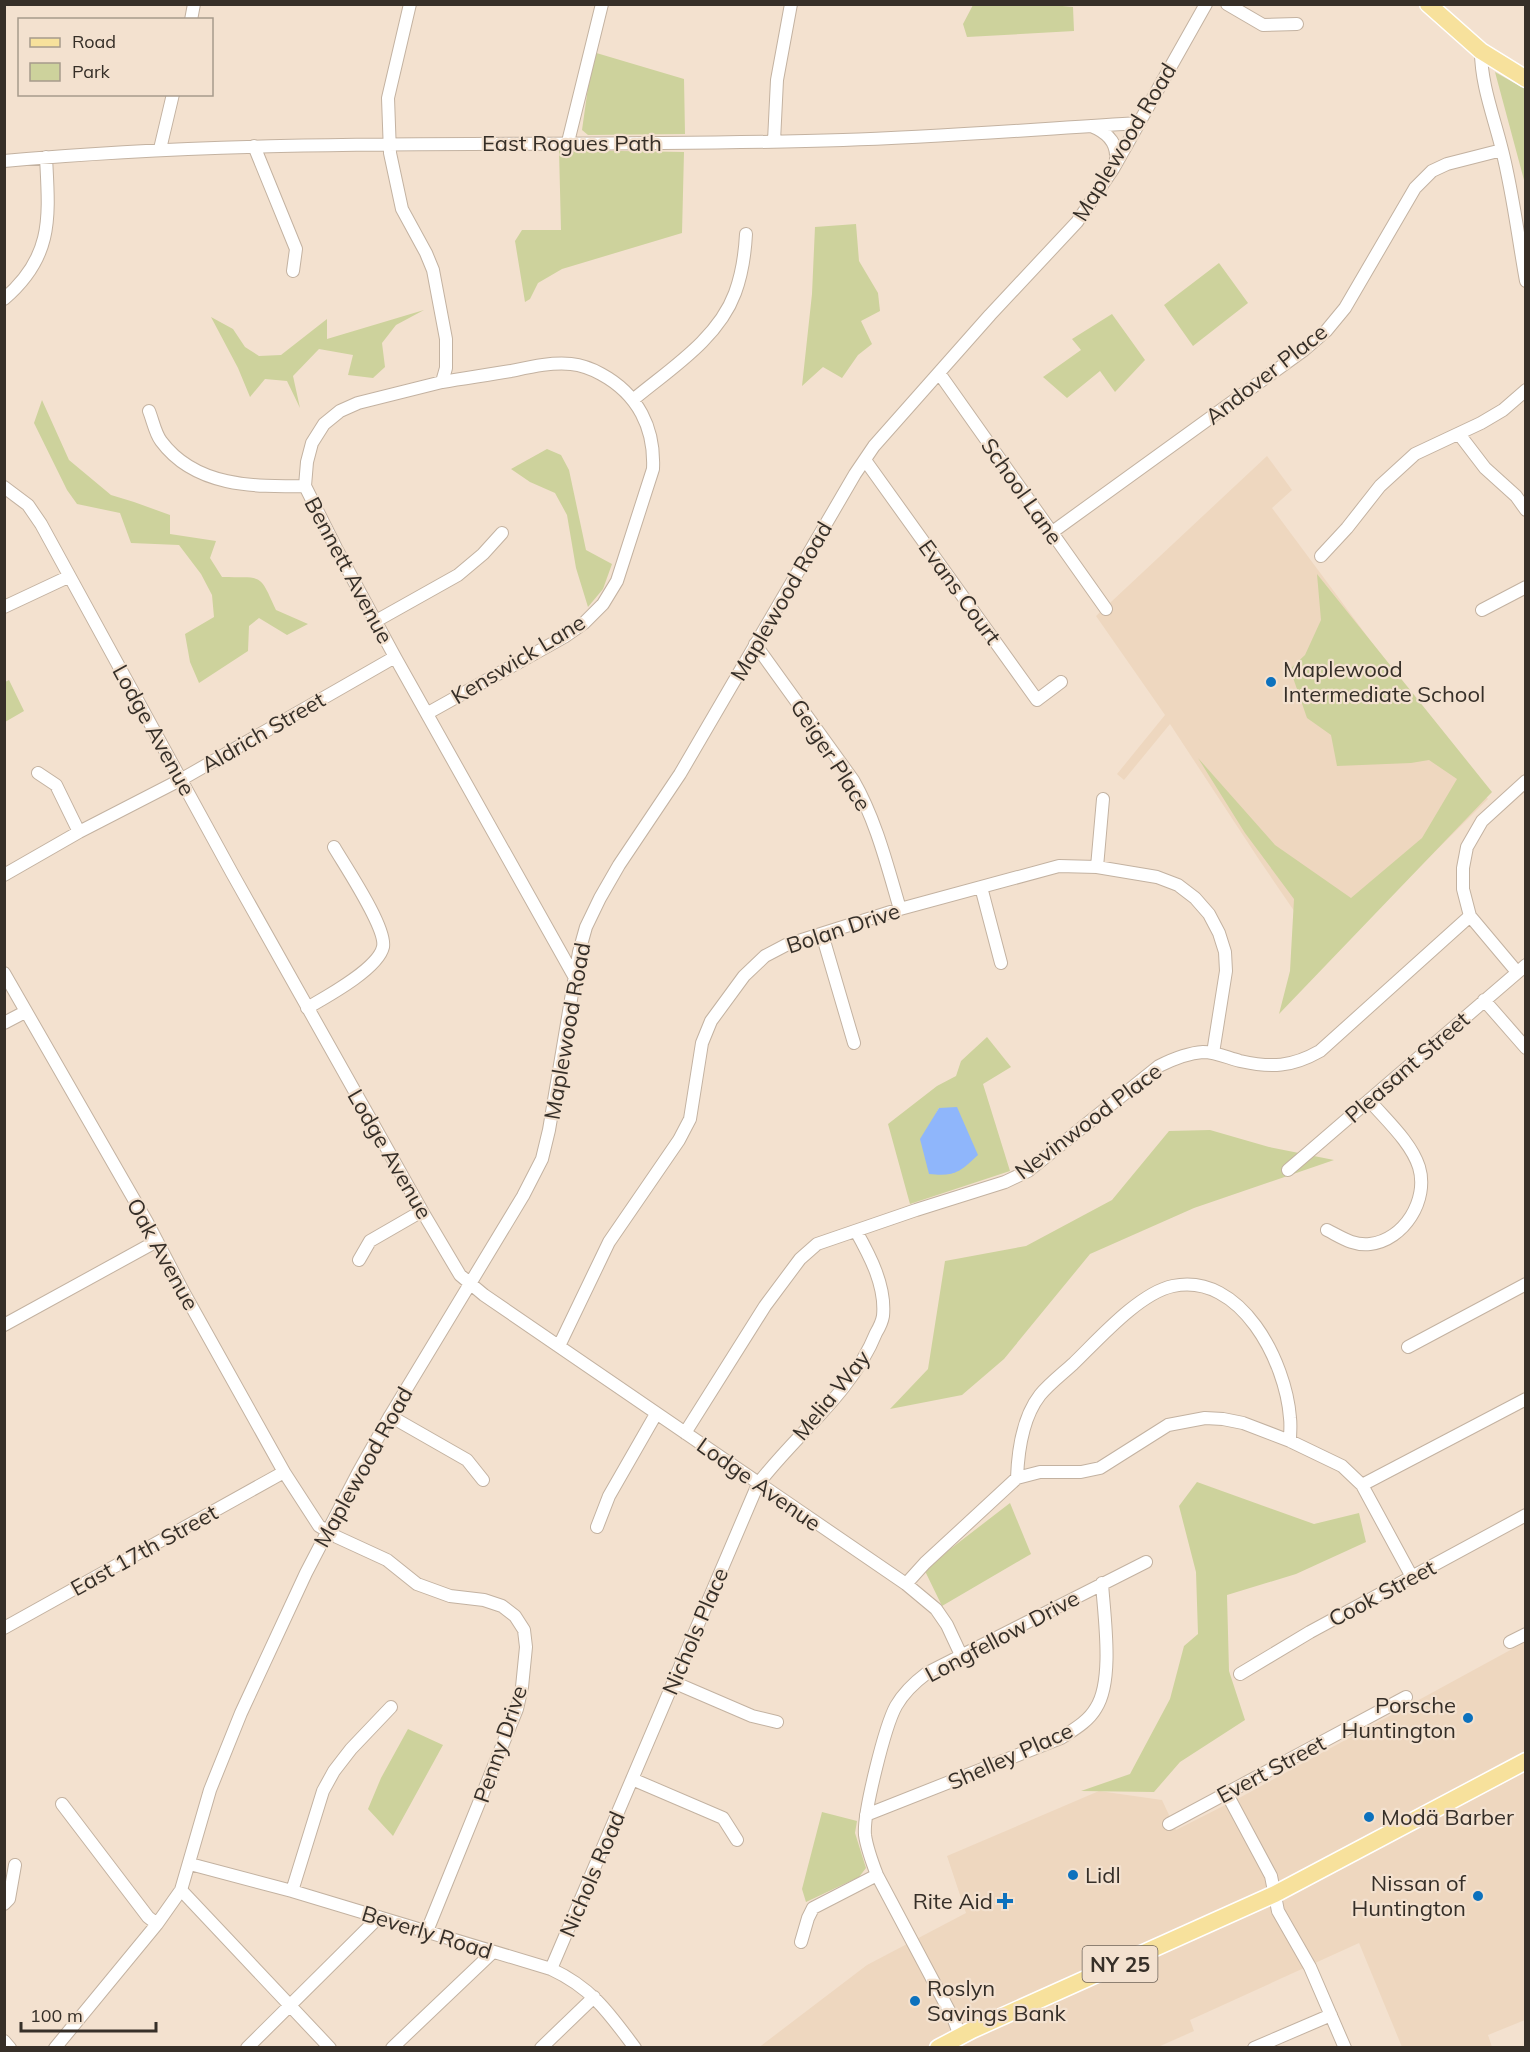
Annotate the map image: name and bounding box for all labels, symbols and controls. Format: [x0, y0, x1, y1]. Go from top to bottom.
legend [18, 18, 213, 96]
text: Road [72, 30, 116, 53]
street label: Maplewood Road [1066, 58, 1182, 226]
text: Park [72, 60, 111, 83]
street label: East Rogues Path [482, 129, 662, 157]
street label: Andover Place [1199, 318, 1333, 430]
street label: School Lane [975, 432, 1069, 550]
street label: Bennett Avenue [299, 492, 399, 648]
street label: Maplewood Road [724, 516, 838, 686]
street label: Evans Court [913, 534, 1008, 650]
street label: Kenswick Lane [446, 608, 590, 710]
place label: Maplewood Intermediate School [1283, 655, 1485, 708]
street label: Lodge Avenue [107, 660, 201, 800]
marker: Maplewood Intermediate School [1264, 675, 1278, 689]
street label: Aldrich Street [196, 685, 330, 779]
street label: Geiger Place [784, 694, 878, 816]
street label: Bolan Drive [783, 896, 903, 960]
street label: Maplewood Road [538, 940, 596, 1122]
street label: Pleasant Street [1339, 1005, 1475, 1129]
street label: Nevinwood Place [1009, 1057, 1167, 1185]
street label: Lodge Avenue [342, 1084, 438, 1224]
street label: Oak Avenue [121, 1193, 205, 1315]
street label: Melia Way [786, 1344, 876, 1446]
street label: Maplewood Road [307, 1382, 419, 1552]
street label: Lodge Avenue [691, 1431, 827, 1537]
street label: East 17th Street [66, 1498, 223, 1602]
street label: Cook Street [1324, 1553, 1441, 1633]
street label: Nichols Place [656, 1563, 734, 1699]
street label: Longfellow Drive [920, 1584, 1084, 1688]
street label: Penny Drive [467, 1682, 533, 1806]
place label: Porsche Huntington [1341, 1691, 1456, 1744]
marker: Porsche Huntington [1461, 1711, 1475, 1725]
street label: Shelley Place [943, 1716, 1077, 1796]
street label: Evert Street [1212, 1729, 1330, 1809]
place label: Modä Barber [1381, 1803, 1514, 1831]
street label: Nichols Road [553, 1807, 631, 1941]
marker: Modä Barber [1362, 1810, 1376, 1824]
place label: Lidl [1085, 1861, 1121, 1889]
marker: Lidl [1066, 1868, 1080, 1882]
place label: Nissan of Huntington [1351, 1869, 1467, 1922]
place label: Rite Aid [913, 1887, 993, 1915]
marker: Nissan of Huntington [1471, 1889, 1485, 1903]
marker: Rite Aid [998, 1894, 1012, 1908]
street label: Beverly Road [358, 1899, 496, 1965]
road number: NY 25 [1082, 1946, 1158, 1982]
place label: Roslyn Savings Bank [927, 1974, 1067, 2027]
marker: Roslyn Savings Bank [908, 1994, 922, 2008]
scale bar [21, 1995, 156, 2033]
text: 100 m [30, 2004, 83, 2027]

